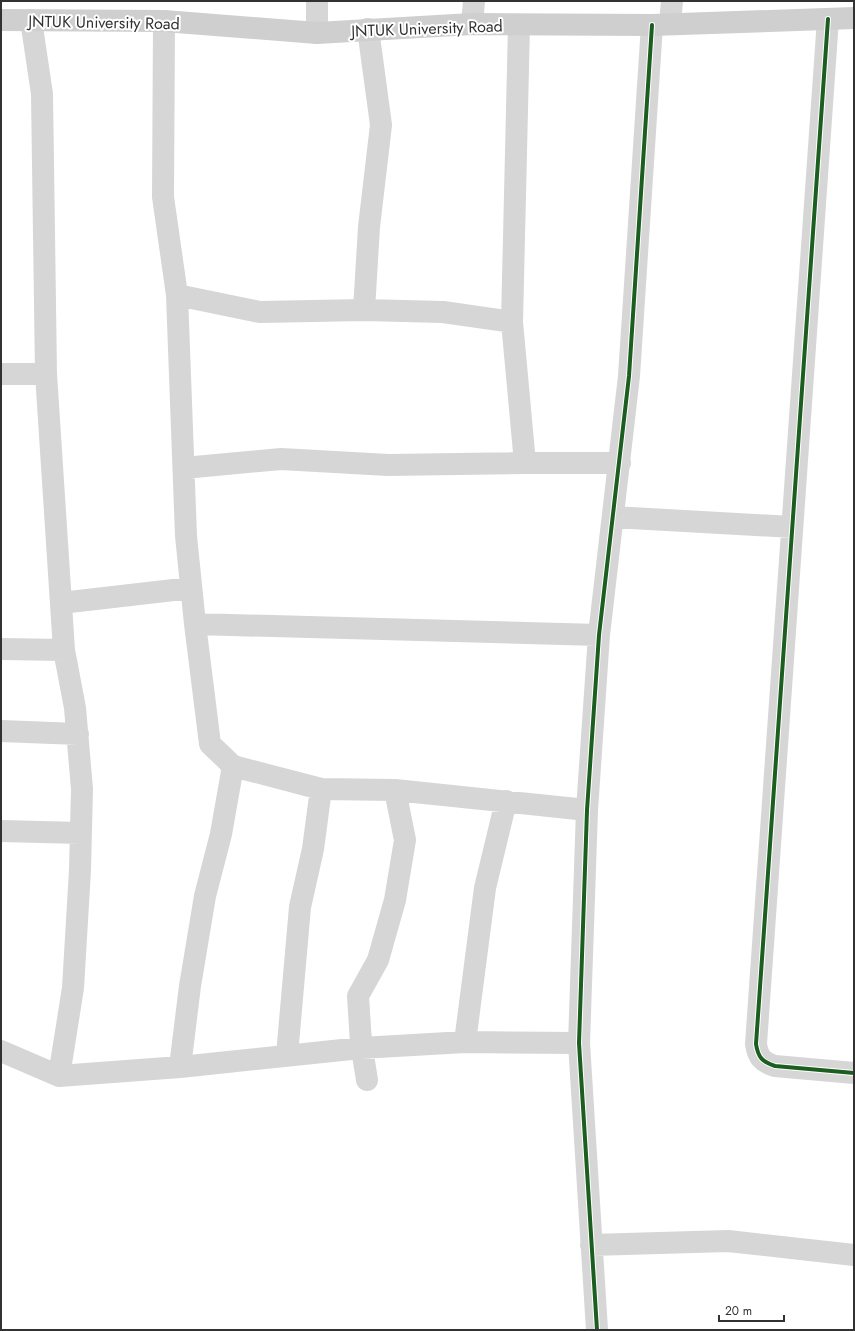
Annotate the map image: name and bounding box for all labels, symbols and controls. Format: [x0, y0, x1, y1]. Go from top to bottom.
street label: JNTUK University Road [26, 10, 180, 35]
street label: JNTUK University Road [349, 14, 503, 43]
scale bar [719, 1297, 784, 1323]
text: 20 m [725, 1302, 752, 1320]

